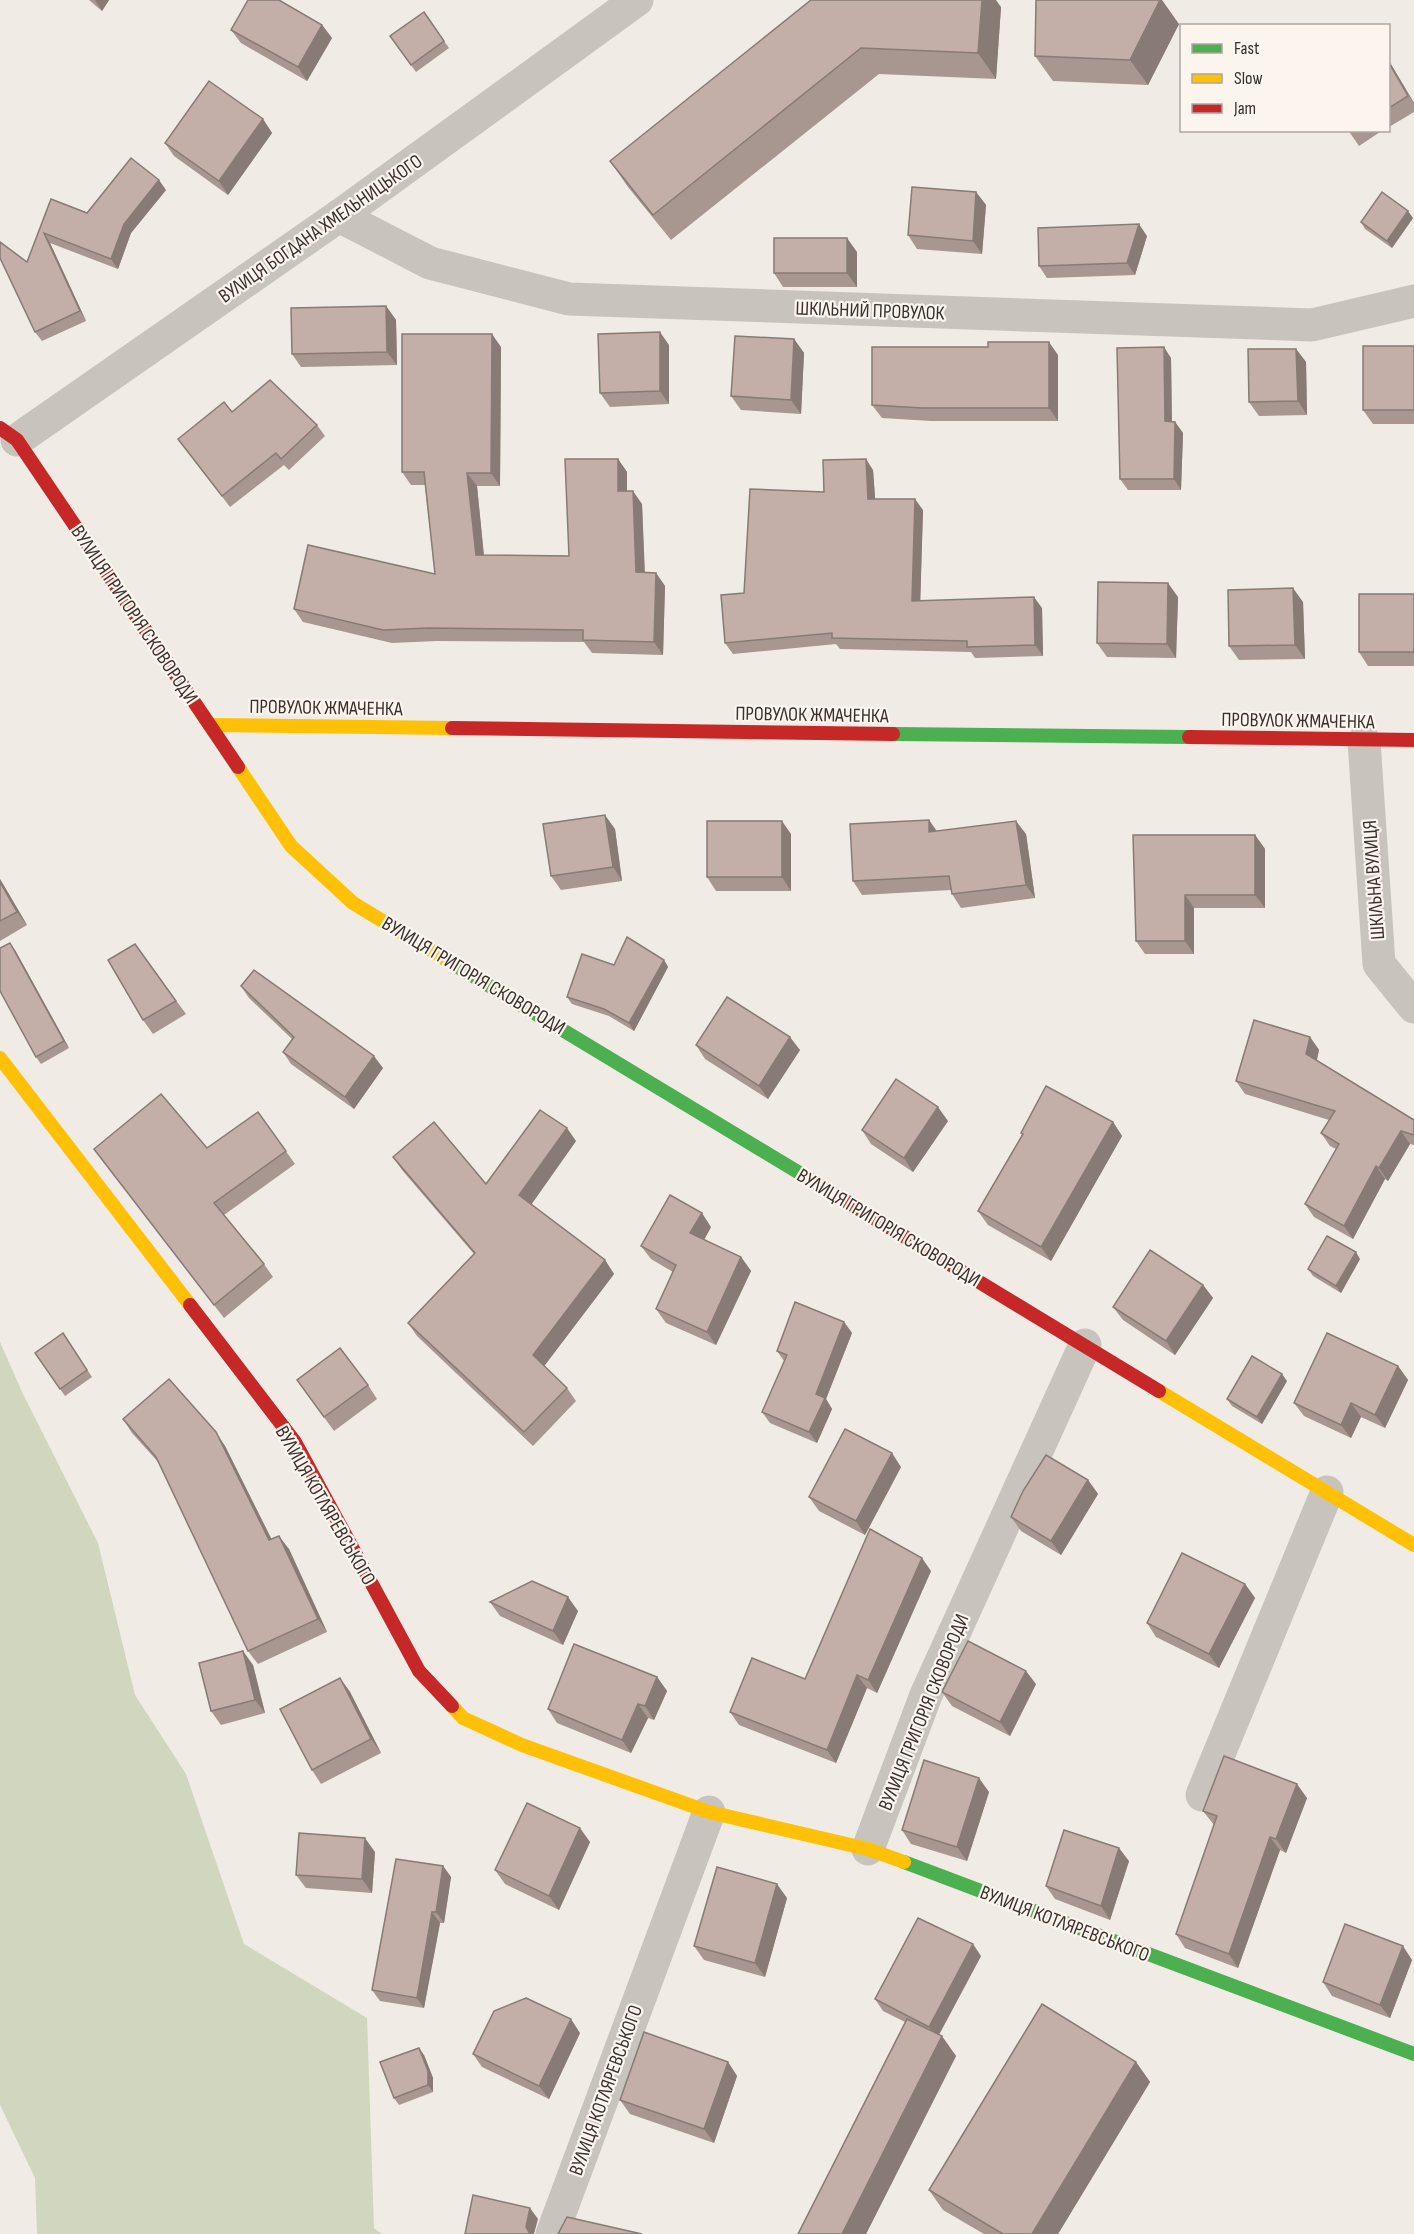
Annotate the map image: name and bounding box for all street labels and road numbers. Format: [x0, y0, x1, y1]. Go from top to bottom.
street label: ВУЛИЦЯ БОГДАНА ХМЕЛЬНИЦЬКОГО [214, 149, 427, 308]
street label: ШКІЛЬНИЙ ПРОВУЛОК [795, 296, 945, 326]
street label: ВУЛИЦЯ ГРИГОРІЯ СКОВОРОДИ [66, 521, 203, 708]
street label: ПРОВУЛОК ЖМАЧЕНКА [249, 695, 403, 721]
street label: ПРОВУЛОК ЖМАЧЕНКА [735, 702, 889, 728]
street label: ПРОВУЛОК ЖМАЧЕНКА [1221, 708, 1375, 734]
street label: ШКІЛЬНА ВУЛИЦЯ [1358, 819, 1390, 941]
street label: ВУЛИЦЯ ГРИГОРІЯ СКОВОРОДИ [377, 912, 570, 1040]
street label: ВУЛИЦЯ ГРИГОРІЯ СКОВОРОДИ [792, 1164, 985, 1292]
street label: ВУЛИЦЯ КОТЛЯРЕВСЬКОГО [270, 1422, 380, 1589]
street label: ВУЛИЦЯ ГРИГОРІЯ СКОВОРОДИ [874, 1611, 974, 1814]
street label: ВУЛИЦЯ КОТЛЯРЕВСЬКОГО [977, 1881, 1153, 1967]
street label: ВУЛИЦЯ КОТЛЯРЕВСЬКОГО [564, 2002, 648, 2179]

